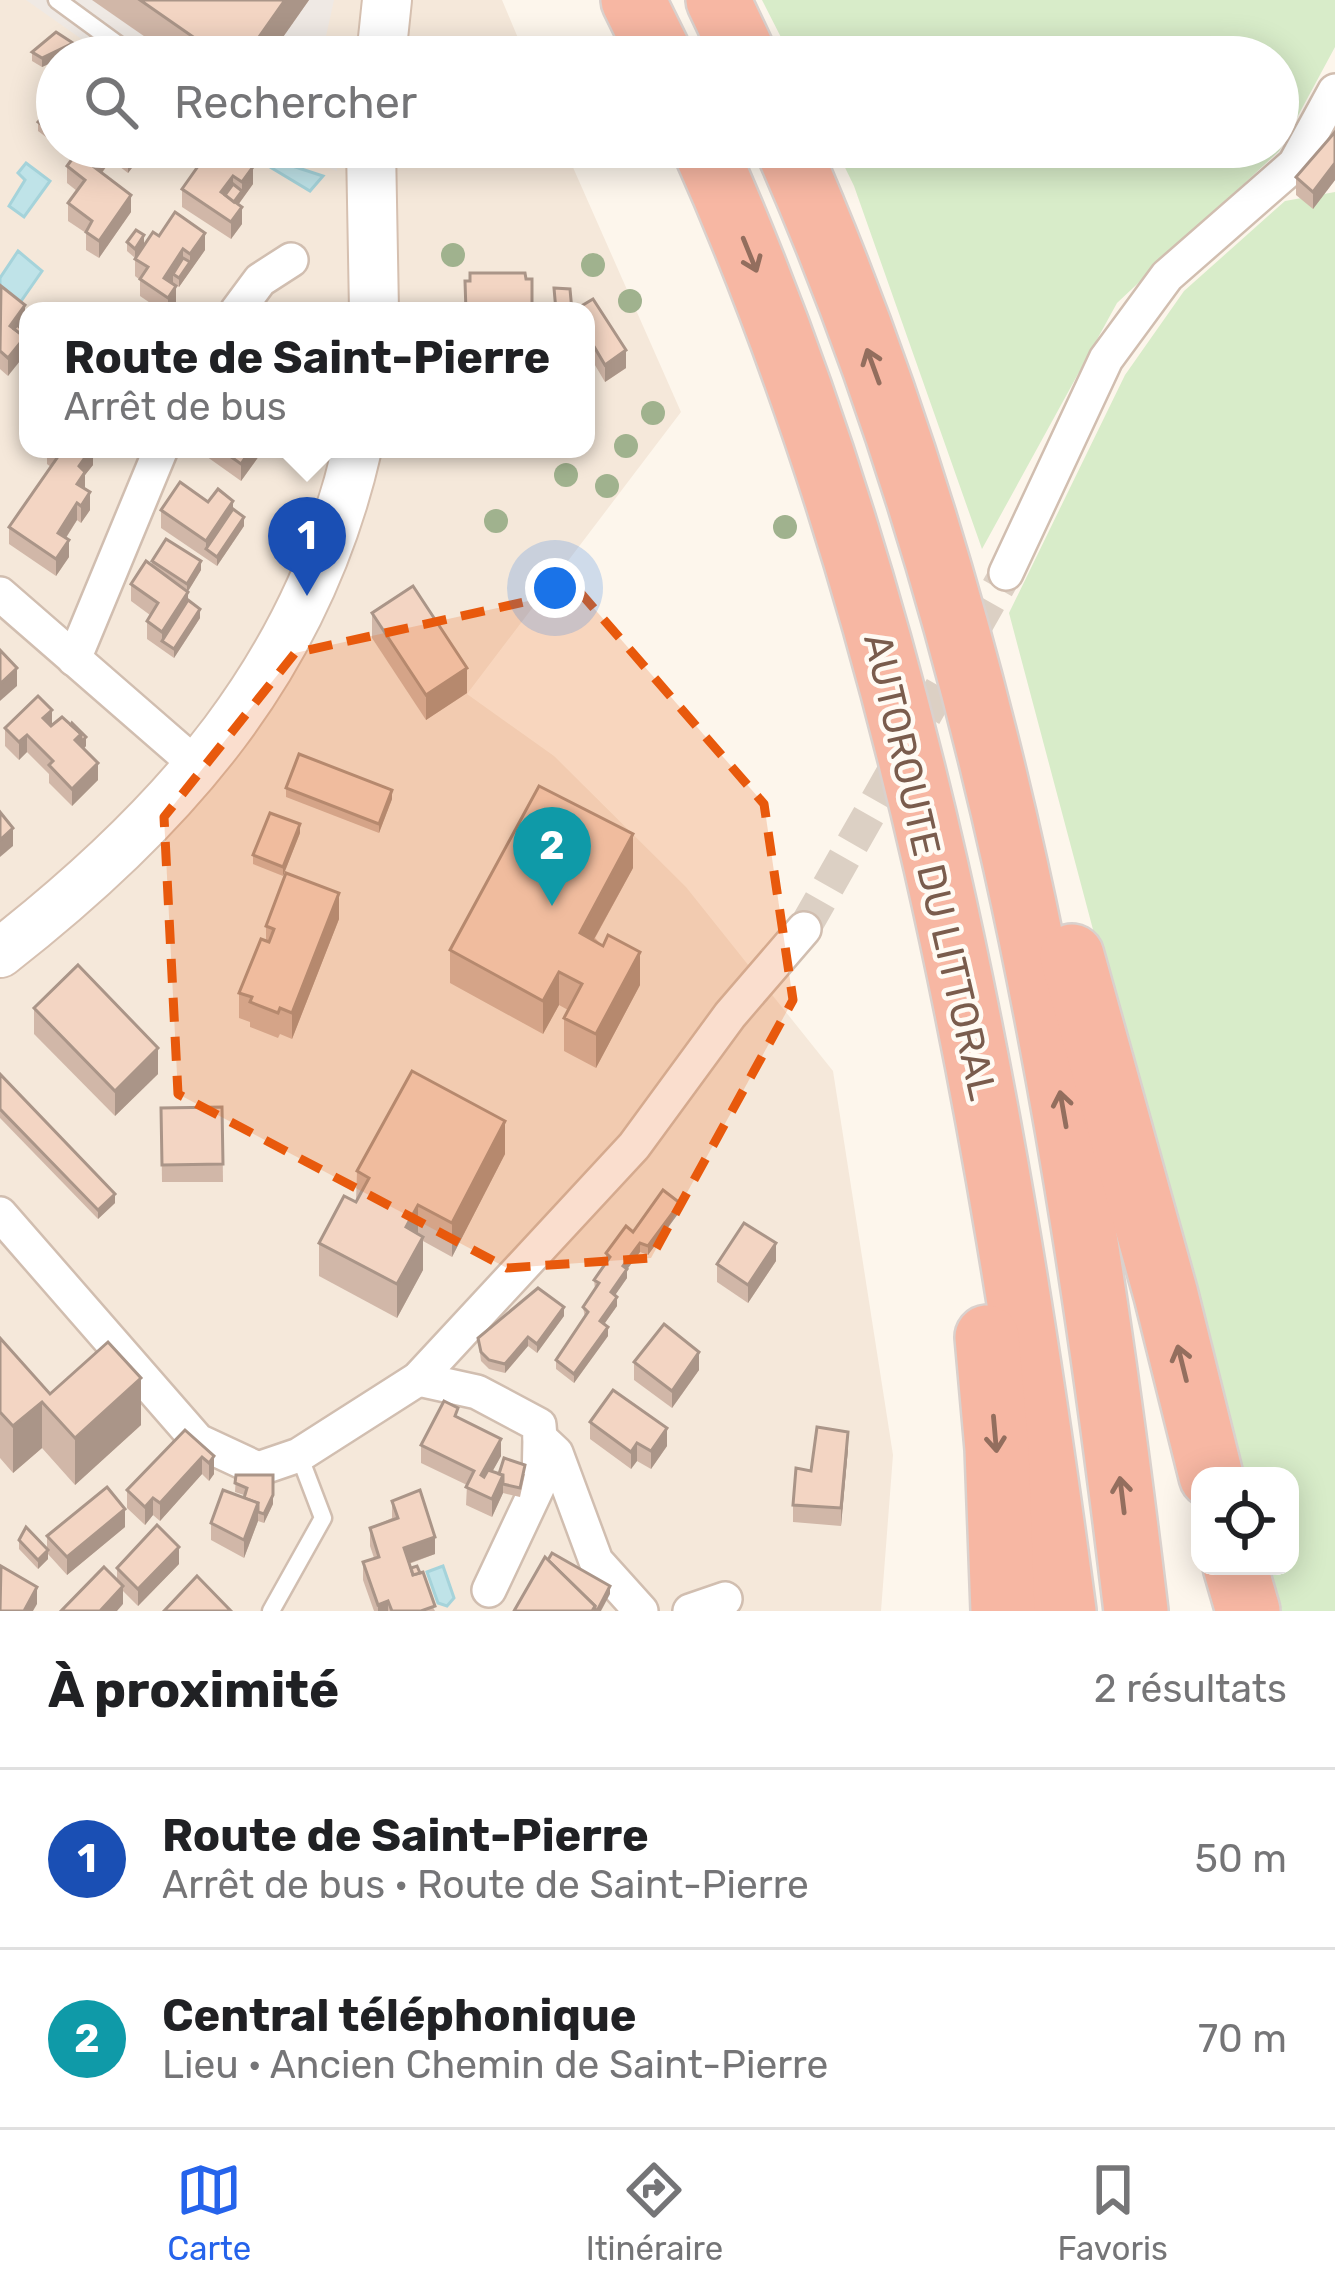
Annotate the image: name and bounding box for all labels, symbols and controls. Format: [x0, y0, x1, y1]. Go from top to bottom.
search box [36, 36, 1299, 168]
icon: search [78, 69, 144, 135]
text: Rechercher [174, 76, 417, 129]
one-way arrow [740, 235, 762, 272]
popup [19, 302, 595, 458]
text: Route de Saint-Pierre [64, 331, 550, 384]
one-way arrow [861, 348, 882, 385]
text: Arrêt de bus [64, 384, 287, 430]
pin: 1 [268, 497, 346, 596]
your location [525, 558, 585, 618]
street label: AUTOROUTE DU LITTORAL [854, 629, 1006, 1105]
pin: 2 [513, 807, 591, 906]
one-way arrow [1051, 1091, 1073, 1130]
one-way arrow [1170, 1344, 1192, 1382]
one-way arrow [984, 1414, 1007, 1453]
map controls [1191, 1467, 1299, 1575]
button: locate [1191, 1467, 1299, 1575]
one-way arrow [1111, 1476, 1133, 1515]
text: À proximité [48, 1659, 339, 1720]
text: 2 résultats [1094, 1666, 1287, 1712]
text: Route de Saint-Pierre [162, 1809, 649, 1862]
text: 1 [77, 1836, 97, 1882]
text: 50 m [1195, 1836, 1287, 1882]
text: Arrêt de bus · Route de Saint-Pierre [162, 1862, 809, 1908]
text: Central téléphonique [162, 1989, 636, 2042]
text: 2 [74, 2016, 100, 2062]
text: 70 m [1198, 2016, 1287, 2062]
text: Lieu · Ancien Chemin de Saint-Pierre [162, 2042, 828, 2088]
tab: Carte [167, 2157, 251, 2268]
tab: Itinéraire [586, 2157, 723, 2268]
tab: Favoris [1058, 2157, 1168, 2268]

